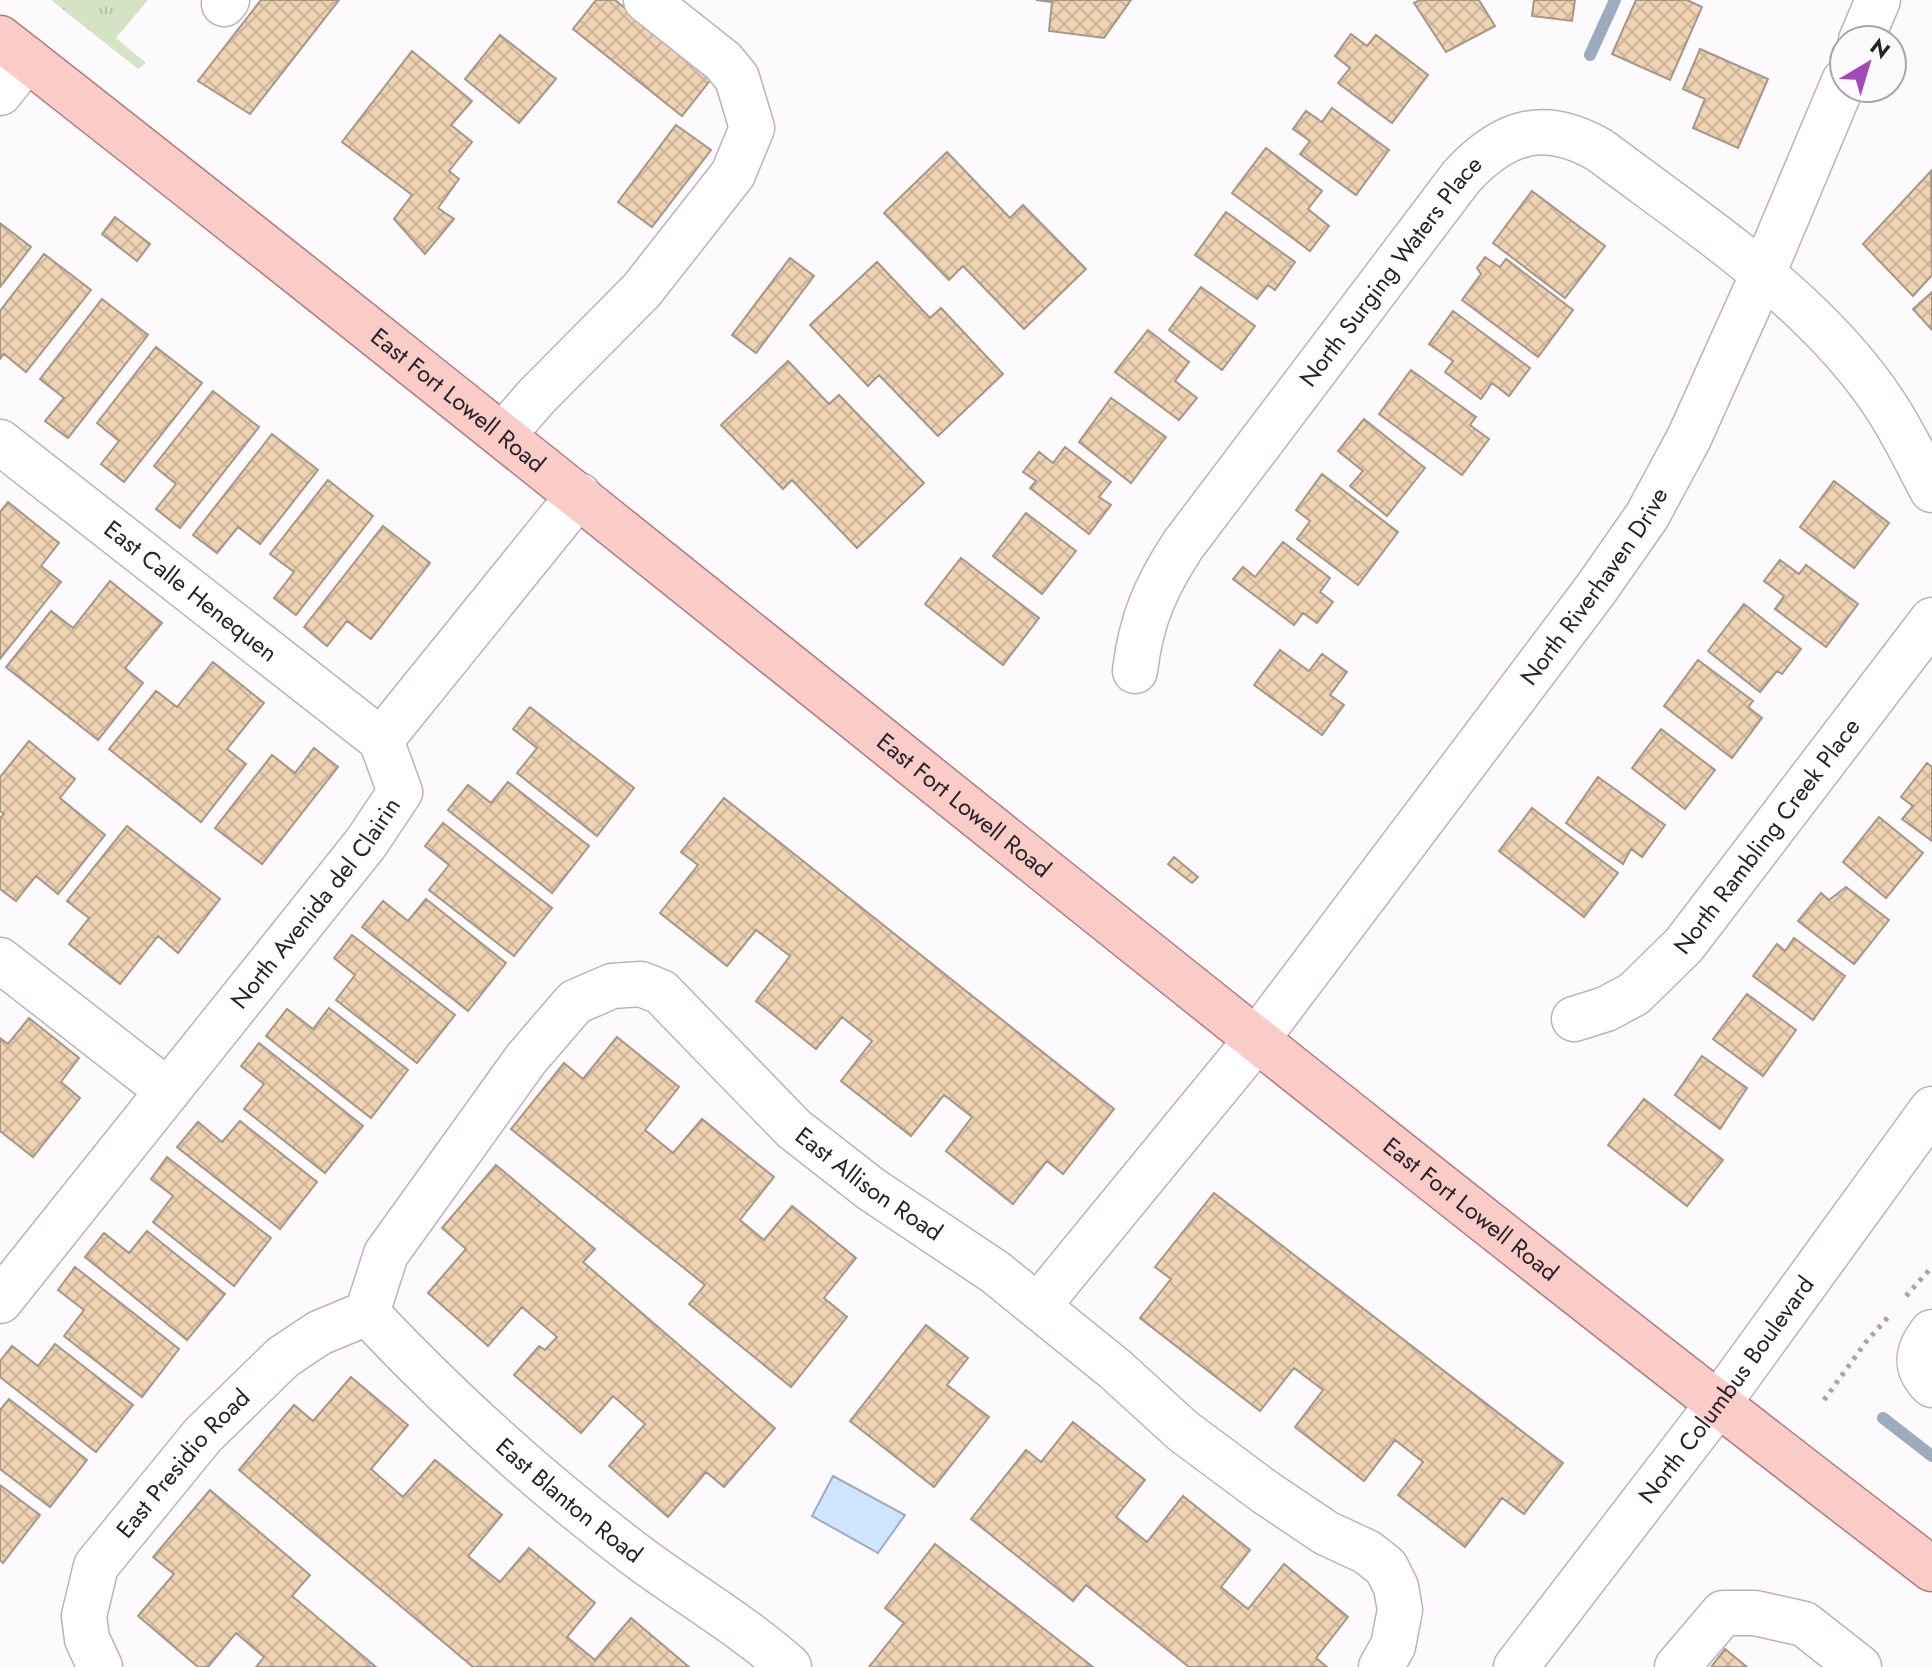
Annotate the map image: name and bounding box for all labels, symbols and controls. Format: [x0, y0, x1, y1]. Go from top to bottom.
north arrow [1828, 24, 1908, 104]
text: N [1864, 30, 1897, 66]
street label: North Surging Waters Place [1291, 147, 1490, 394]
street label: East Fort Lowell Road [363, 319, 553, 481]
street label: North Riverhaven Drive [1511, 481, 1676, 692]
street label: East Calle Henequen [97, 512, 285, 670]
street label: North Rambling Creek Place [1665, 710, 1868, 962]
street label: East Fort Lowell Road [869, 724, 1059, 886]
street label: North Avenida del Clairin [222, 790, 409, 1016]
street label: East Allison Road [788, 1118, 950, 1249]
street label: East Fort Lowell Road [1376, 1129, 1566, 1289]
street label: North Columbus Boulevard [1630, 1269, 1822, 1511]
street label: East Presidio Road [108, 1381, 257, 1546]
street label: East Blanton Road [488, 1429, 650, 1571]

